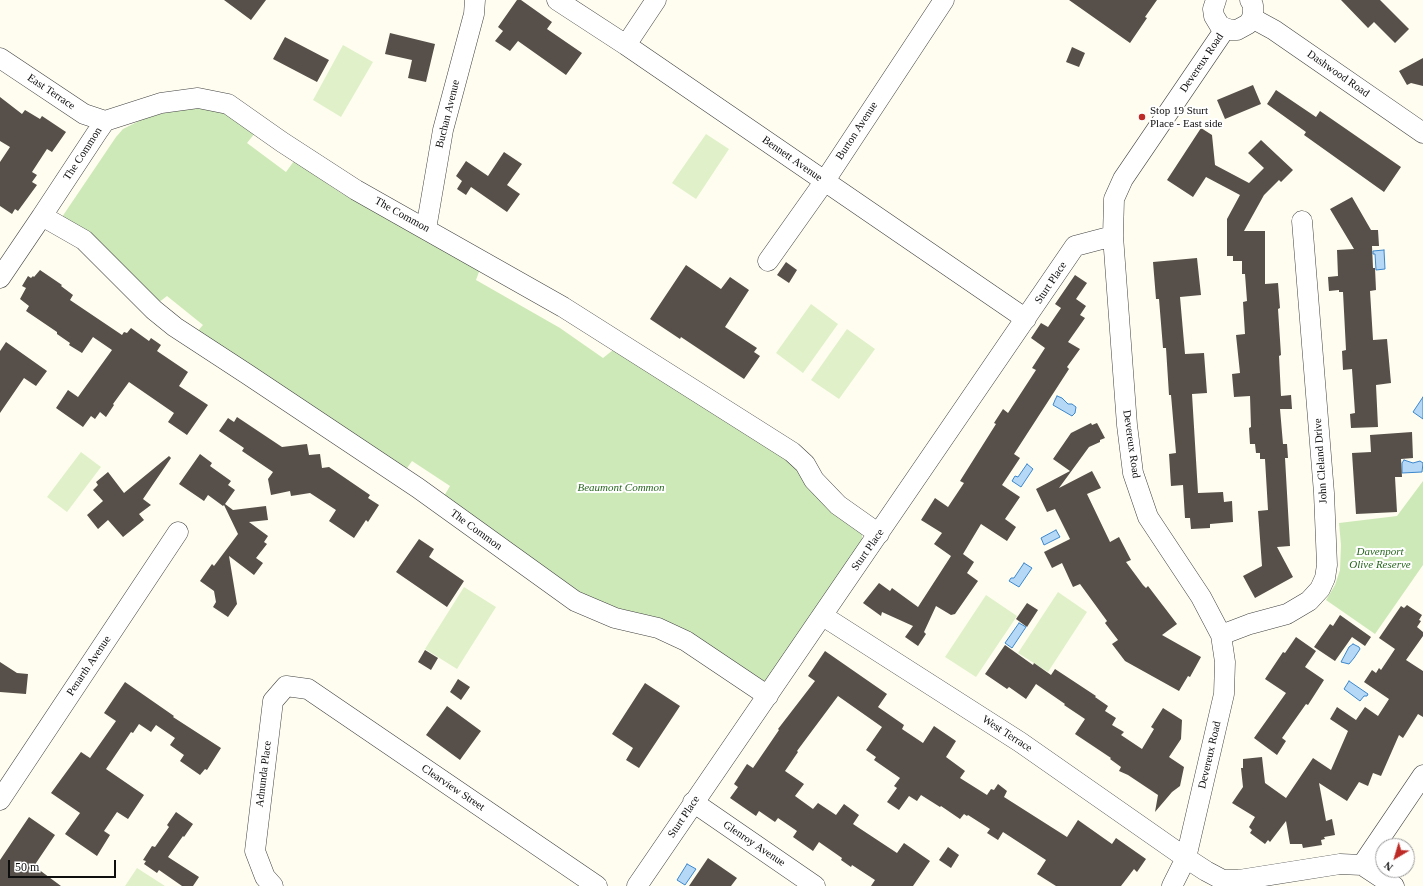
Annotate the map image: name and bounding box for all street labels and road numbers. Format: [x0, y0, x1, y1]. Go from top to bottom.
street label: Devereux Road [1177, 31, 1227, 95]
street label: Dashwood Road [1304, 48, 1372, 100]
street label: East Terrace [25, 71, 77, 113]
street label: Buchan Avenue [433, 79, 463, 149]
street label: Burton Avenue [833, 99, 881, 163]
street label: The Common [61, 125, 105, 183]
street label: Bennett Avenue [759, 133, 825, 185]
street label: The Common [372, 194, 432, 236]
street label: Sturt Place [1032, 259, 1070, 307]
street label: Devereux Road [1120, 409, 1142, 479]
street label: John Cleland Drive [1311, 418, 1331, 504]
street label: The Common [448, 507, 504, 553]
street label: Sturt Place [849, 527, 887, 573]
street label: Penarth Avenue [64, 633, 114, 699]
street label: West Terrace [979, 713, 1035, 755]
street label: Devereux Road [1196, 720, 1224, 790]
street label: Adnunda Place [253, 740, 275, 808]
street label: Clearview Street [419, 762, 487, 814]
street label: Sturt Place [665, 793, 703, 841]
street label: Glenroy Avenue [720, 818, 788, 870]

